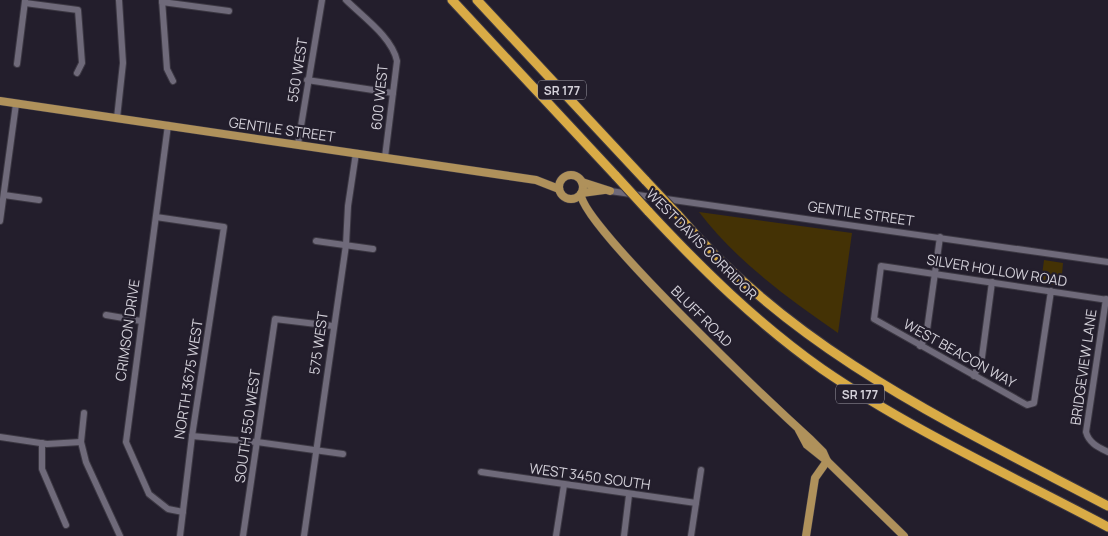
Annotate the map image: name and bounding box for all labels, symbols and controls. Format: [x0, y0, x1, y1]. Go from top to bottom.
street label: 550 WEST [283, 36, 312, 104]
street label: 600 WEST [366, 62, 392, 131]
road number: SR 177 [538, 80, 586, 100]
street label: GENTILE STREET [228, 112, 337, 146]
street label: WEST DAVIS CORRIDOR [642, 184, 762, 304]
street label: GENTILE STREET [807, 196, 916, 230]
street label: SILVER HOLLOW ROAD [925, 249, 1069, 291]
street label: CRIMSON DRIVE [110, 278, 144, 382]
street label: BLUFF ROAD [667, 281, 737, 351]
street label: BRIDGEVIEW LANE [1065, 308, 1101, 426]
street label: 575 WEST [304, 310, 332, 376]
street label: WEST BEACON WAY [900, 314, 1020, 392]
street label: NORTH 3675 WEST [169, 317, 207, 440]
street label: SOUTH 550 WEST [230, 367, 264, 484]
road number: SR 177 [836, 384, 884, 404]
street label: WEST 3450 SOUTH [528, 458, 652, 494]

